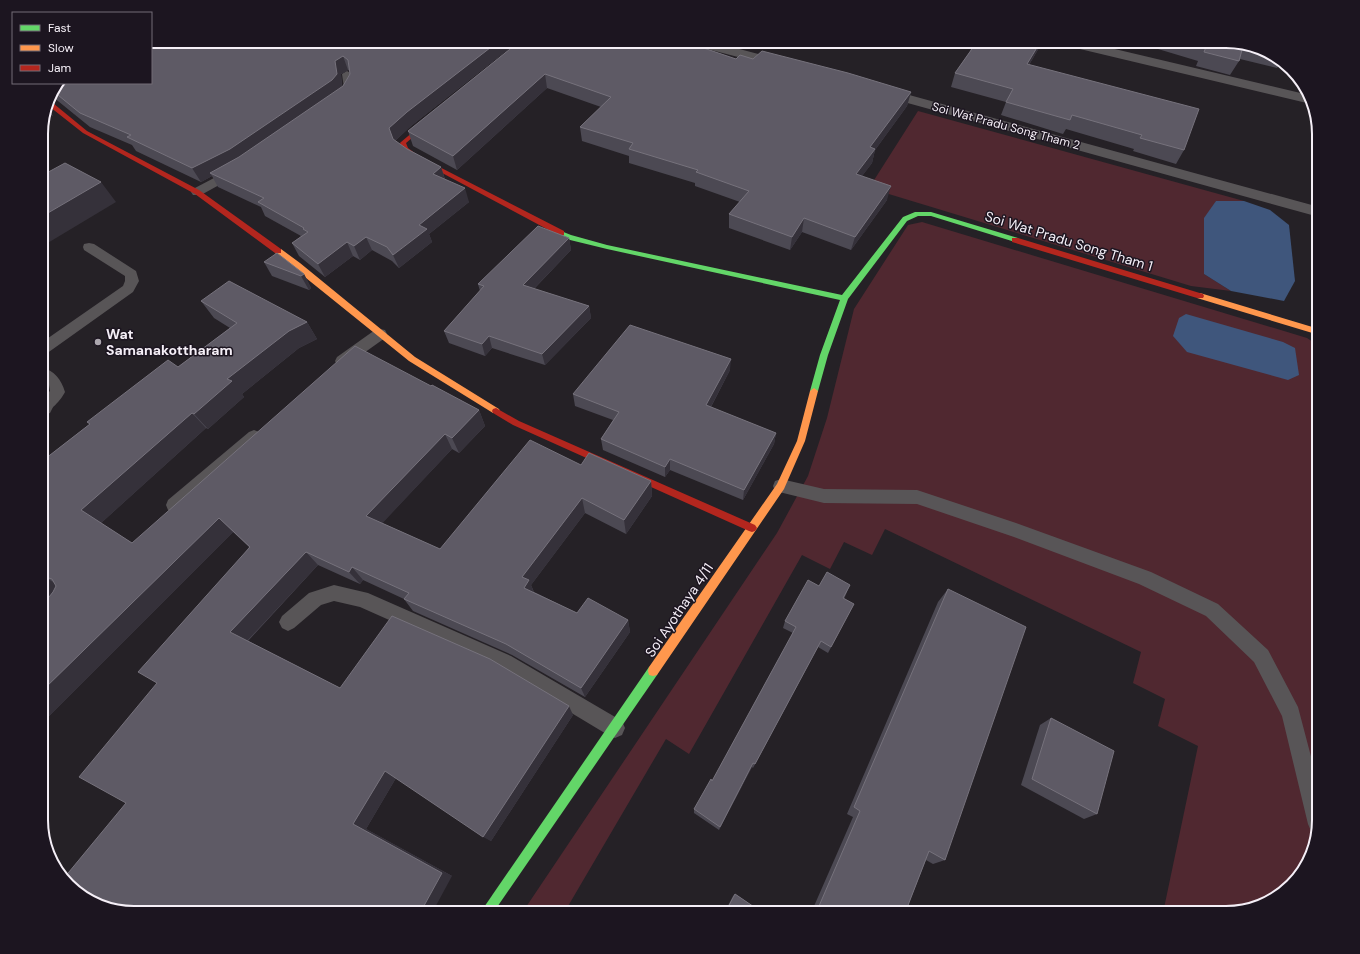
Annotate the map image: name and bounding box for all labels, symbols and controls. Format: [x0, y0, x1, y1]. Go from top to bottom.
legend [12, 12, 152, 84]
text: Fast [48, 20, 71, 36]
text: Slow [48, 40, 74, 56]
text: Jam [48, 60, 71, 76]
street label: Soi Wat Pradu Song Tham 2 [930, 99, 1082, 154]
street label: Soi Wat Pradu Song Tham 1 [983, 207, 1155, 275]
place label: Wat Samanakottharam [106, 325, 233, 359]
marker: Wat Samanakottharam [93, 337, 103, 347]
street label: Soi Ayothaya 4/11 [641, 560, 717, 660]

